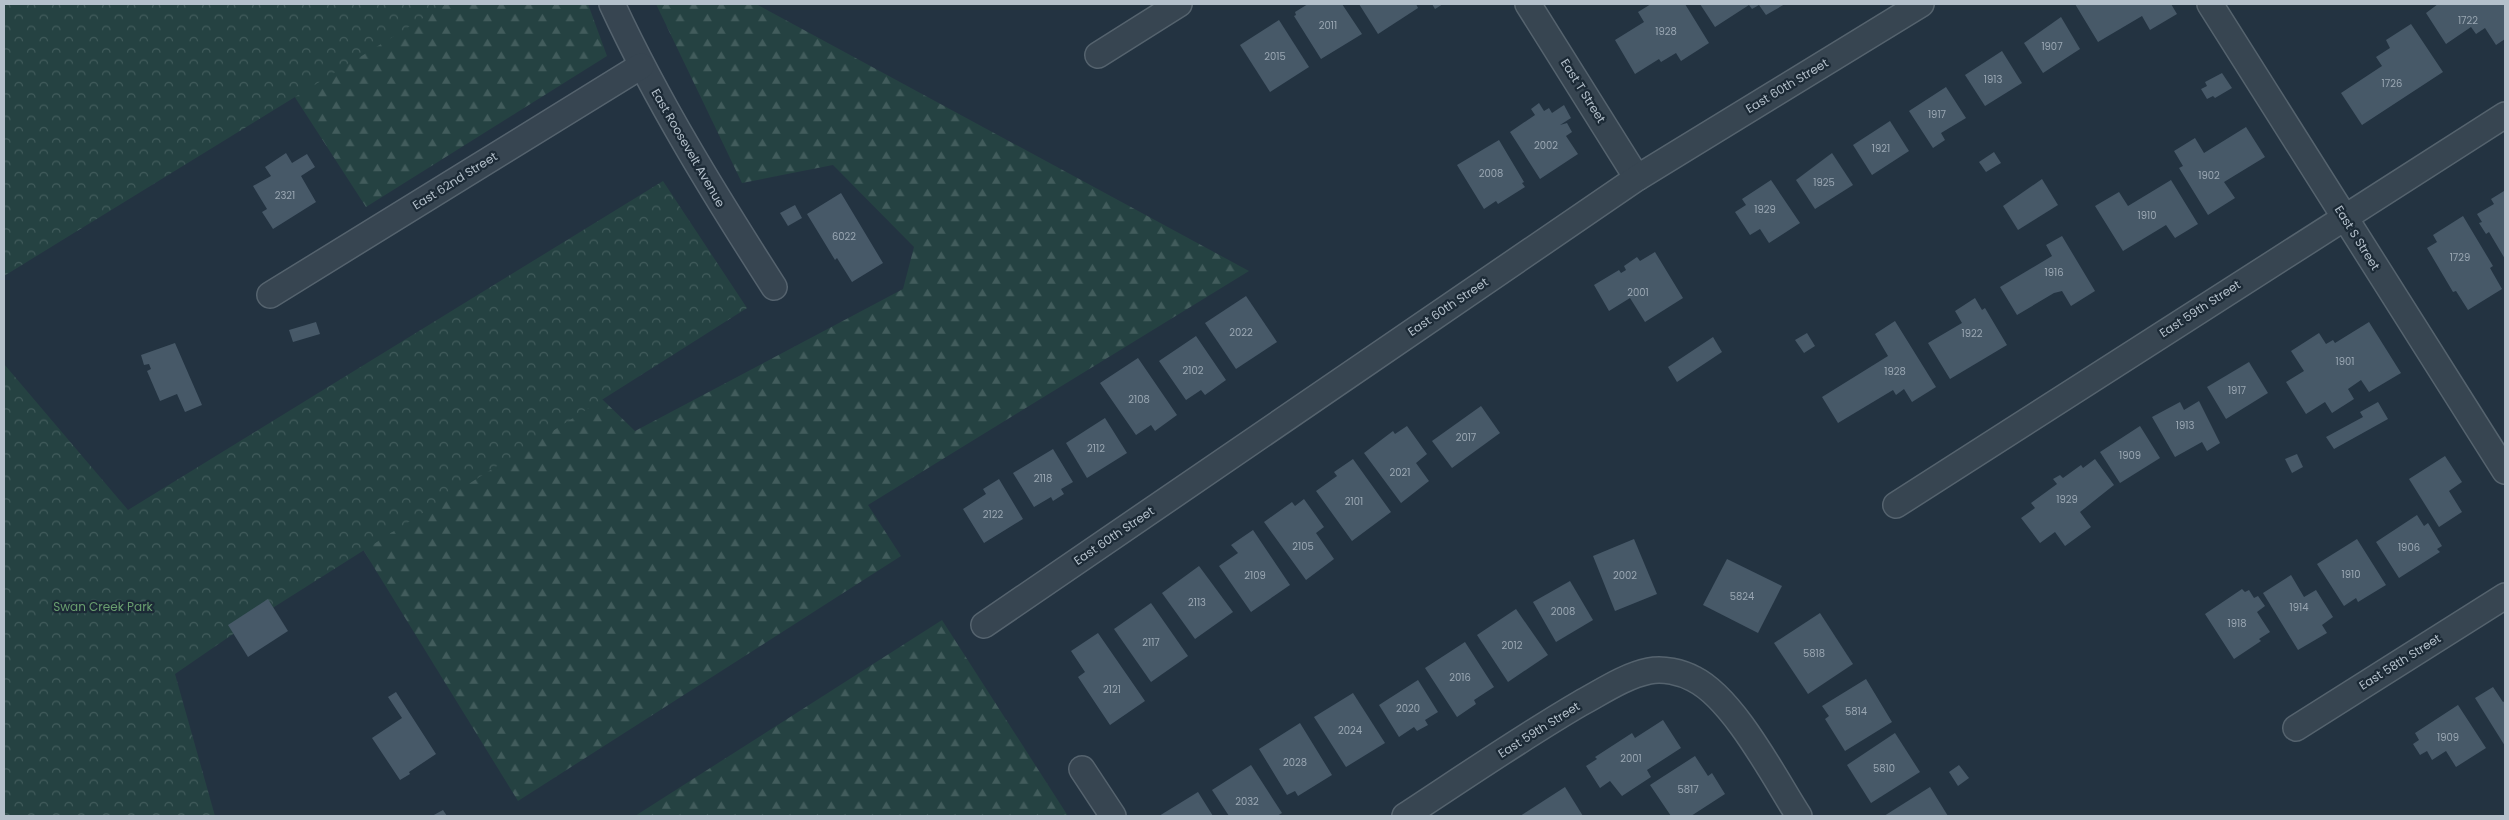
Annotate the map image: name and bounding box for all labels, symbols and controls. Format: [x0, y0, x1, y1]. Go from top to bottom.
house number: 1722 [2458, 13, 2478, 28]
house number: 2011 [1319, 18, 1337, 33]
house number: 1928 [1655, 24, 1677, 39]
house number: 1907 [2041, 39, 2063, 54]
house number: 2015 [1264, 49, 1286, 64]
street label: East 60th Street [1742, 54, 1831, 117]
street label: East T Street [1557, 55, 1610, 126]
house number: 1913 [1984, 72, 2002, 87]
house number: 1726 [2382, 76, 2402, 91]
street label: East Roosevelt Avenue [648, 85, 729, 210]
house number: 1917 [1928, 107, 1947, 122]
house number: 2002 [1534, 138, 1558, 153]
house number: 1921 [1872, 141, 1890, 156]
street label: East 62nd Street [409, 148, 500, 213]
house number: 2008 [1479, 166, 1503, 181]
house number: 1902 [2198, 168, 2220, 183]
house number: 1925 [1813, 175, 1835, 190]
house number: 2321 [275, 188, 295, 203]
house number: 1929 [1754, 202, 1776, 217]
street label: East S Street [2331, 202, 2384, 273]
house number: 1910 [2138, 208, 2156, 223]
house number: 6022 [832, 229, 856, 244]
house number: 1729 [2450, 250, 2470, 265]
house number: 1916 [2044, 265, 2064, 280]
street label: East 60th Street [1404, 273, 1491, 340]
street label: East 59th Street [2156, 276, 2244, 341]
house number: 2001 [1627, 285, 1649, 300]
house number: 2022 [1229, 325, 1253, 340]
house number: 1922 [1962, 326, 1983, 341]
house number: 1901 [2336, 354, 2354, 369]
house number: 2102 [1183, 363, 1204, 378]
house number: 1928 [1884, 364, 1906, 379]
house number: 1917 [2228, 383, 2247, 398]
house number: 2108 [1128, 392, 1150, 407]
house number: 1913 [2176, 418, 2194, 433]
house number: 2017 [1456, 430, 1477, 445]
house number: 2112 [1087, 441, 1105, 456]
house number: 1909 [2119, 448, 2141, 463]
house number: 2021 [1390, 465, 1410, 480]
house number: 2118 [1034, 471, 1052, 486]
house number: 1929 [2056, 492, 2078, 507]
house number: 2101 [1345, 494, 1363, 509]
street label: East 60th Street [1070, 502, 1157, 569]
house number: 2122 [983, 507, 1003, 522]
house number: 2105 [1292, 539, 1314, 554]
house number: 1906 [2398, 540, 2420, 555]
house number: 1910 [2342, 567, 2360, 582]
house number: 2109 [1244, 568, 1266, 583]
house number: 2002 [1613, 568, 1637, 583]
house number: 5824 [1730, 589, 1754, 604]
house number: 2113 [1188, 595, 1206, 610]
park label: Swan Creek Park [53, 598, 154, 615]
house number: 1914 [2290, 600, 2309, 615]
house number: 2008 [1551, 604, 1575, 619]
house number: 1918 [2227, 616, 2247, 631]
street label: East 58th Street [2356, 630, 2444, 694]
house number: 2117 [1142, 635, 1160, 650]
house number: 2012 [1502, 638, 1523, 653]
house number: 5818 [1803, 646, 1825, 661]
house number: 2016 [1449, 670, 1471, 685]
house number: 2121 [1103, 682, 1121, 697]
street label: East 59th Street [1495, 698, 1583, 762]
house number: 2020 [1396, 701, 1420, 716]
house number: 5814 [1845, 704, 1867, 719]
house number: 2024 [1338, 723, 1362, 738]
house number: 1909 [2437, 730, 2459, 745]
house number: 2001 [1620, 751, 1642, 766]
house number: 2028 [1283, 755, 1307, 770]
house number: 5810 [1873, 761, 1895, 776]
house number: 5817 [1677, 782, 1699, 797]
house number: 2032 [1235, 794, 1259, 809]

